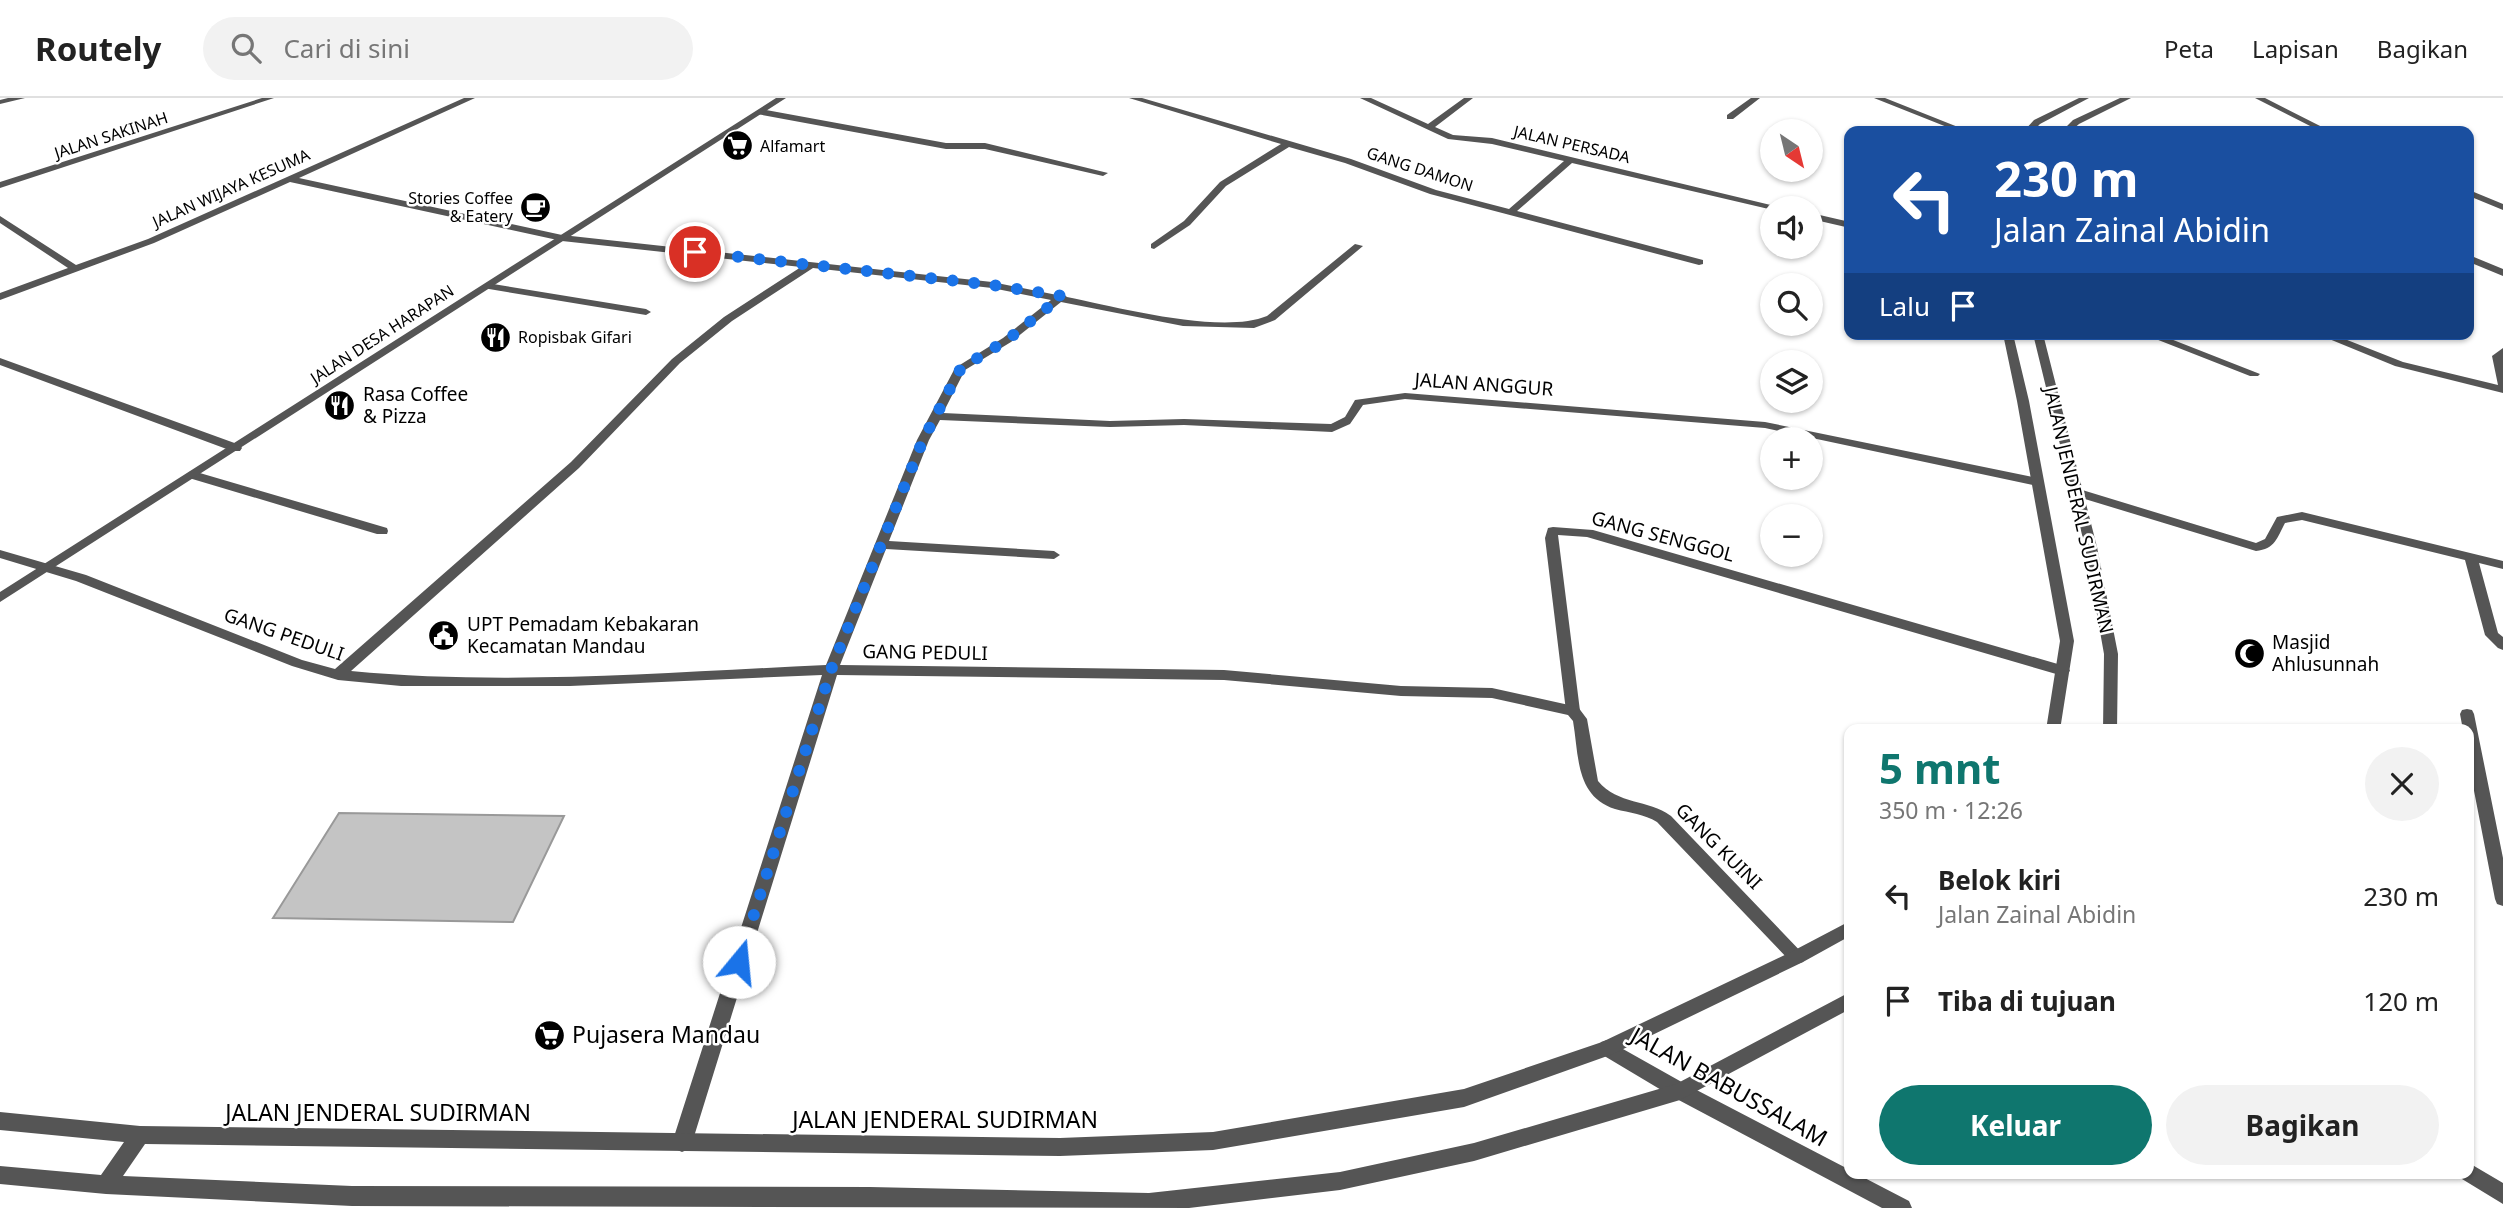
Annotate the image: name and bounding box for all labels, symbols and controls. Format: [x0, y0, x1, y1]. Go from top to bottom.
search box [203, 17, 693, 80]
text: Routely [35, 26, 161, 71]
icon: search [227, 29, 265, 67]
text: Cari di sini [283, 30, 410, 66]
text: Peta [2164, 32, 2214, 65]
text: Lapisan [2252, 32, 2339, 65]
text: Bagikan [2377, 32, 2468, 65]
street label: JALAN SAKINAH [50, 106, 171, 164]
street label: JALAN PERSADA [1510, 119, 1633, 168]
north arrow [1760, 119, 1824, 182]
map controls [1760, 119, 1823, 567]
supermarket icon: Alfamart [720, 129, 754, 163]
place label: Alfamart [760, 135, 825, 157]
street label: GANG DAMON [1364, 141, 1476, 197]
street label: JALAN WIJAYA KESUMA [147, 143, 314, 233]
text: 230 m [1994, 145, 2139, 211]
icon: left [1879, 154, 1970, 245]
place label: Stories Coffee & Eatery [408, 187, 514, 227]
cafe icon: Stories Coffee & Eatery [519, 190, 553, 224]
button: sound [1760, 196, 1823, 259]
text: Jalan Zainal Abidin [1994, 208, 2270, 251]
pin [665, 222, 725, 282]
icon: arrive [676, 233, 714, 271]
button: search [1760, 273, 1823, 336]
street label: JALAN DESA HARAPAN [304, 279, 458, 390]
icon: arrive [1944, 287, 1982, 325]
text: Lalu [1879, 288, 1930, 324]
restaurant icon: Ropisbak Gifari [478, 320, 512, 354]
place label: Ropisbak Gifari [518, 326, 632, 348]
button: layers [1760, 350, 1823, 413]
street label: JALAN ANGGUR [1412, 366, 1554, 402]
place label: Rasa Coffee & Pizza [363, 381, 468, 429]
street label: JALAN JENDERAL SUDIRMAN [2037, 382, 2120, 636]
restaurant icon: Rasa Coffee & Pizza [323, 388, 357, 422]
button: + [1760, 427, 1823, 490]
street label: GANG SENGGOL [1589, 504, 1737, 568]
button: − [1760, 504, 1823, 567]
street label: GANG PEDULI [220, 601, 348, 667]
place label: UPT Pemadam Kebakaran Kecamatan Mandau [467, 611, 699, 659]
public building icon: UPT Pemadam Kebakaran Kecamatan Mandau [427, 618, 461, 652]
place label: Masjid Ahlusunnah [2272, 629, 2379, 677]
mosque icon: Masjid Ahlusunnah [2232, 636, 2266, 670]
street label: GANG PEDULI [862, 638, 988, 666]
text: 5 mnt [1879, 739, 2000, 796]
button: close [2365, 747, 2439, 821]
text: 350 m · 12:26 [1879, 794, 2023, 826]
street label: GANG KUINI [1670, 797, 1768, 895]
text: Belok kiri [1938, 862, 2061, 898]
icon: left [1879, 877, 1917, 915]
text: 230 m [2363, 878, 2439, 914]
text: Jalan Zainal Abidin [1938, 898, 2136, 930]
position arrow [702, 925, 776, 999]
icon: arrive [1879, 982, 1917, 1020]
text: Tiba di tujuan [1938, 983, 2116, 1019]
text: 120 m [2363, 983, 2439, 1019]
supermarket icon: Pujasera Mandau [532, 1018, 566, 1052]
place label: Pujasera Mandau [572, 1018, 760, 1050]
street label: JALAN BABUSSALAM [1624, 1018, 1834, 1153]
button: Keluar [1879, 1085, 2152, 1165]
button: Bagikan [2166, 1085, 2439, 1165]
street label: JALAN JENDERAL SUDIRMAN [223, 1096, 531, 1128]
street label: JALAN JENDERAL SUDIRMAN [790, 1103, 1098, 1135]

